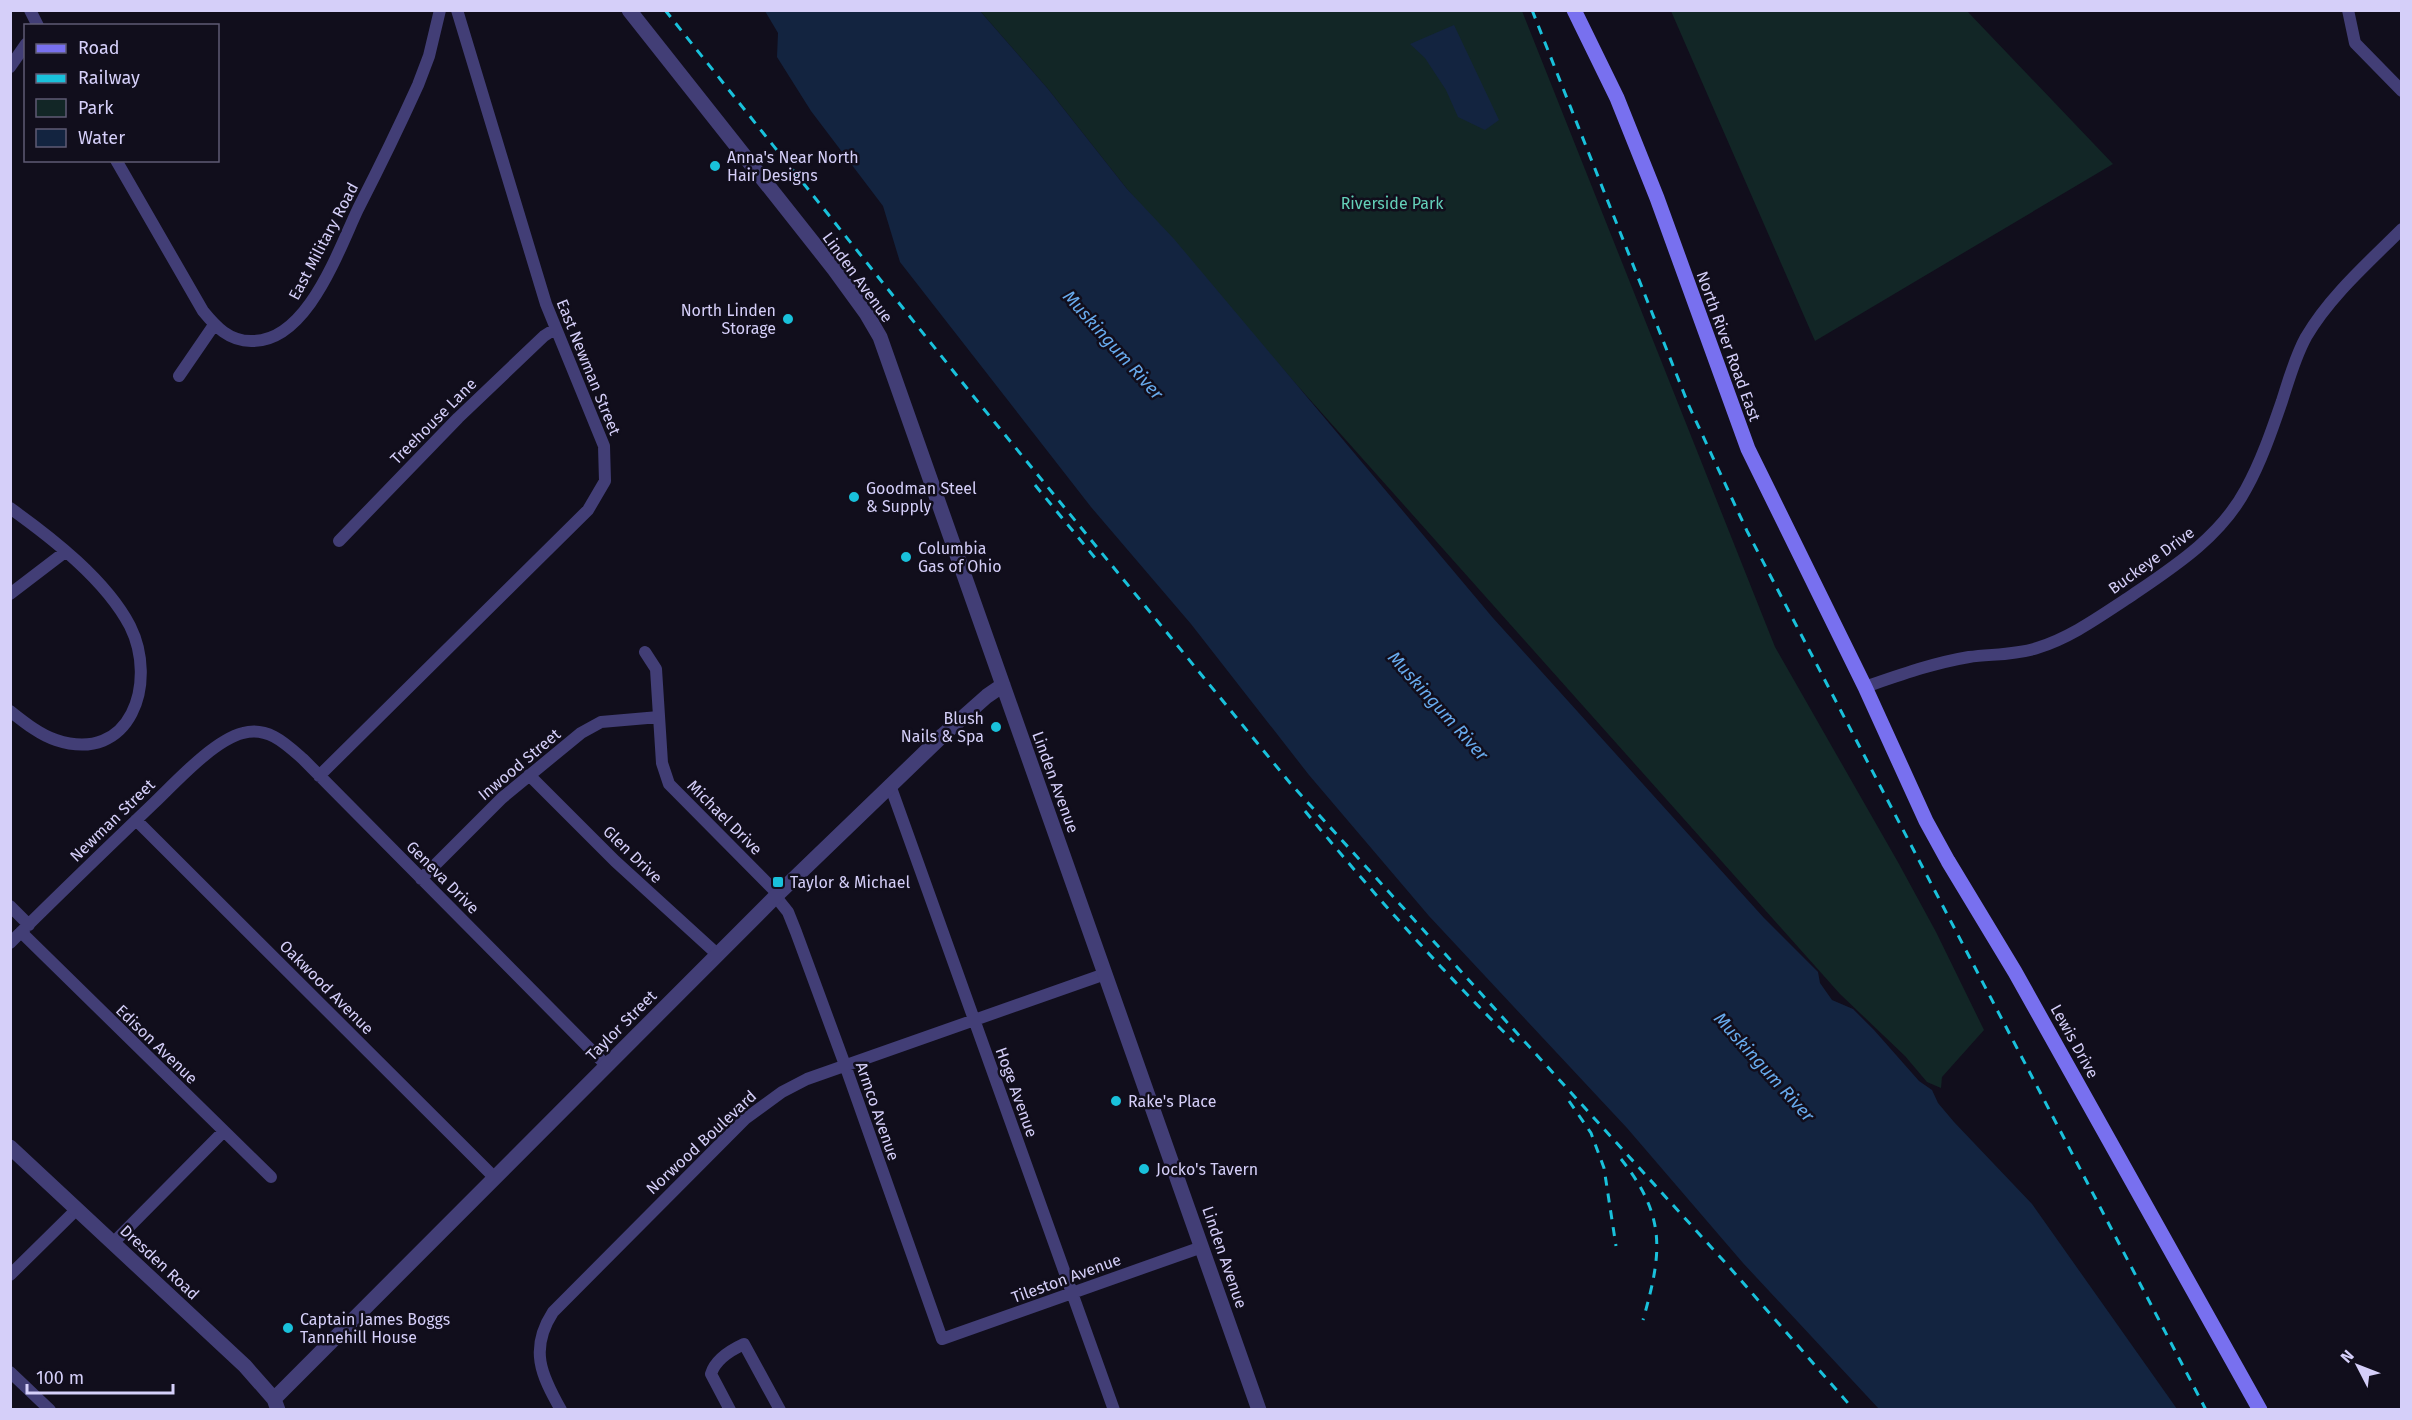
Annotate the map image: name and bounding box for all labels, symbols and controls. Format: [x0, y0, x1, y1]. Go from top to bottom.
legend [24, 24, 219, 162]
text: Road [78, 37, 120, 59]
text: Railway [78, 67, 140, 89]
text: Park [78, 97, 114, 119]
text: Water [78, 127, 125, 149]
place label: Anna's Near North Hair Designs [727, 148, 859, 185]
marker: Anna's Near North Hair Designs [708, 159, 722, 173]
street label: East Military Road [285, 179, 362, 303]
park label: Riverside Park [1341, 194, 1444, 213]
street label: Linden Avenue [819, 228, 897, 326]
street label: North River Road East [1693, 269, 1765, 424]
water label: Muskingum River [1058, 286, 1169, 405]
street label: East Newman Street [553, 296, 625, 438]
place label: North Linden Storage [681, 301, 776, 338]
marker: North Linden Storage [781, 312, 795, 326]
street label: Treehouse Lane [386, 374, 480, 468]
place label: Goodman Steel & Supply [866, 479, 977, 516]
marker: Goodman Steel & Supply [847, 490, 861, 504]
street label: Buckeye Drive [2105, 523, 2198, 598]
place label: Columbia Gas of Ohio [918, 539, 1002, 576]
marker: Columbia Gas of Ohio [899, 550, 913, 564]
water label: Muskingum River [1383, 647, 1494, 766]
place label: Blush Nails & Spa [901, 709, 984, 746]
marker: Blush Nails & Spa [989, 720, 1003, 734]
street label: Inwood Street [474, 724, 564, 804]
street label: Linden Avenue [1028, 729, 1083, 836]
street label: Newman Street [66, 775, 159, 866]
street label: Michael Drive [683, 776, 766, 859]
street label: Glen Drive [599, 822, 666, 887]
street label: Geneva Drive [402, 837, 483, 918]
place label: Taylor & Michael [790, 873, 910, 892]
marker: Taylor & Michael [771, 875, 785, 889]
street label: Oakwood Avenue [276, 936, 378, 1038]
street label: Taylor Street [582, 986, 661, 1064]
street label: Edison Avenue [112, 1001, 201, 1088]
street label: Lewis Drive [2046, 1001, 2103, 1081]
water label: Muskingum River [1709, 1008, 1820, 1127]
street label: Hoge Avenue [991, 1045, 1042, 1140]
street label: Armco Avenue [852, 1059, 903, 1163]
street label: Norwood Boulevard [642, 1086, 760, 1198]
place label: Rake's Place [1128, 1092, 1216, 1111]
marker: Rake's Place [1109, 1094, 1123, 1108]
place label: Jocko's Tavern [1156, 1160, 1258, 1179]
marker: Jocko's Tavern [1137, 1162, 1151, 1176]
street label: Linden Avenue [1198, 1204, 1251, 1311]
street label: Dresden Road [116, 1221, 203, 1304]
street label: Tileston Avenue [1009, 1250, 1124, 1307]
place label: Captain James Boggs Tannehill House [300, 1310, 450, 1347]
marker: Captain James Boggs Tannehill House [281, 1321, 295, 1335]
north arrow [2328, 1336, 2388, 1396]
text: N [2337, 1346, 2358, 1367]
scale bar [27, 1357, 172, 1395]
text: 100 m [36, 1367, 84, 1389]

